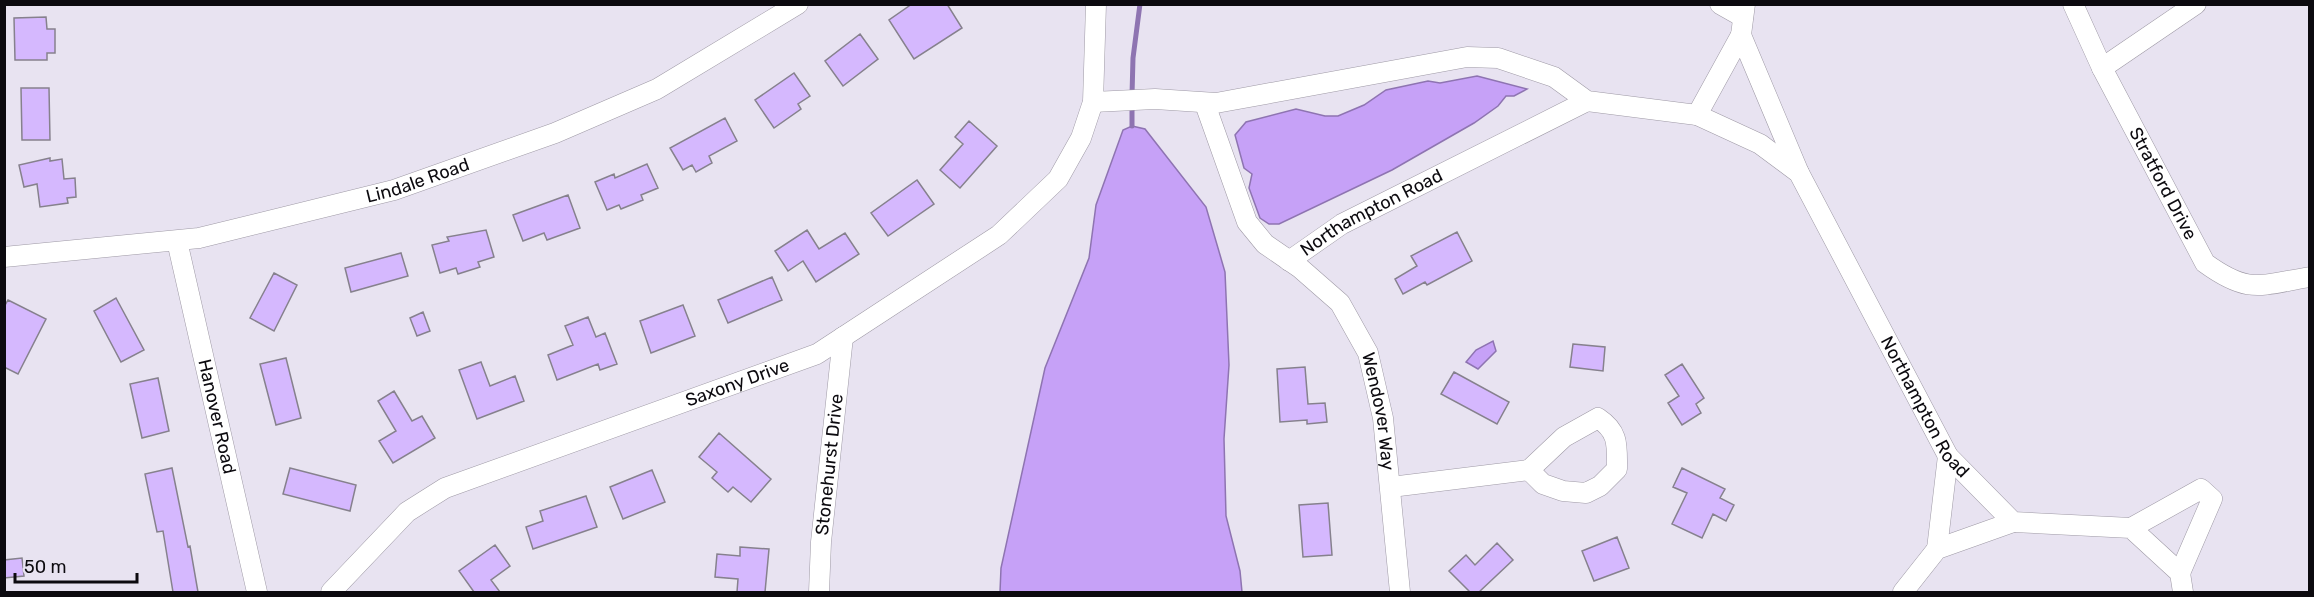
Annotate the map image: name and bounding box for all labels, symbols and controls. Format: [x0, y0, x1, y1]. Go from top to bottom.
street label: Stratford Drive [2124, 124, 2202, 244]
street label: Lindale Road [364, 153, 472, 208]
street label: Northampton Road [1296, 164, 1446, 261]
street label: Northampton Road [1876, 332, 1974, 482]
street label: Wendover Way [1357, 350, 1399, 471]
street label: Saxony Drive [682, 354, 792, 411]
street label: Hanover Road [193, 357, 241, 476]
street label: Stonehurst Drive [811, 393, 848, 536]
scale bar [15, 546, 136, 584]
text: 50 m [24, 556, 67, 578]

